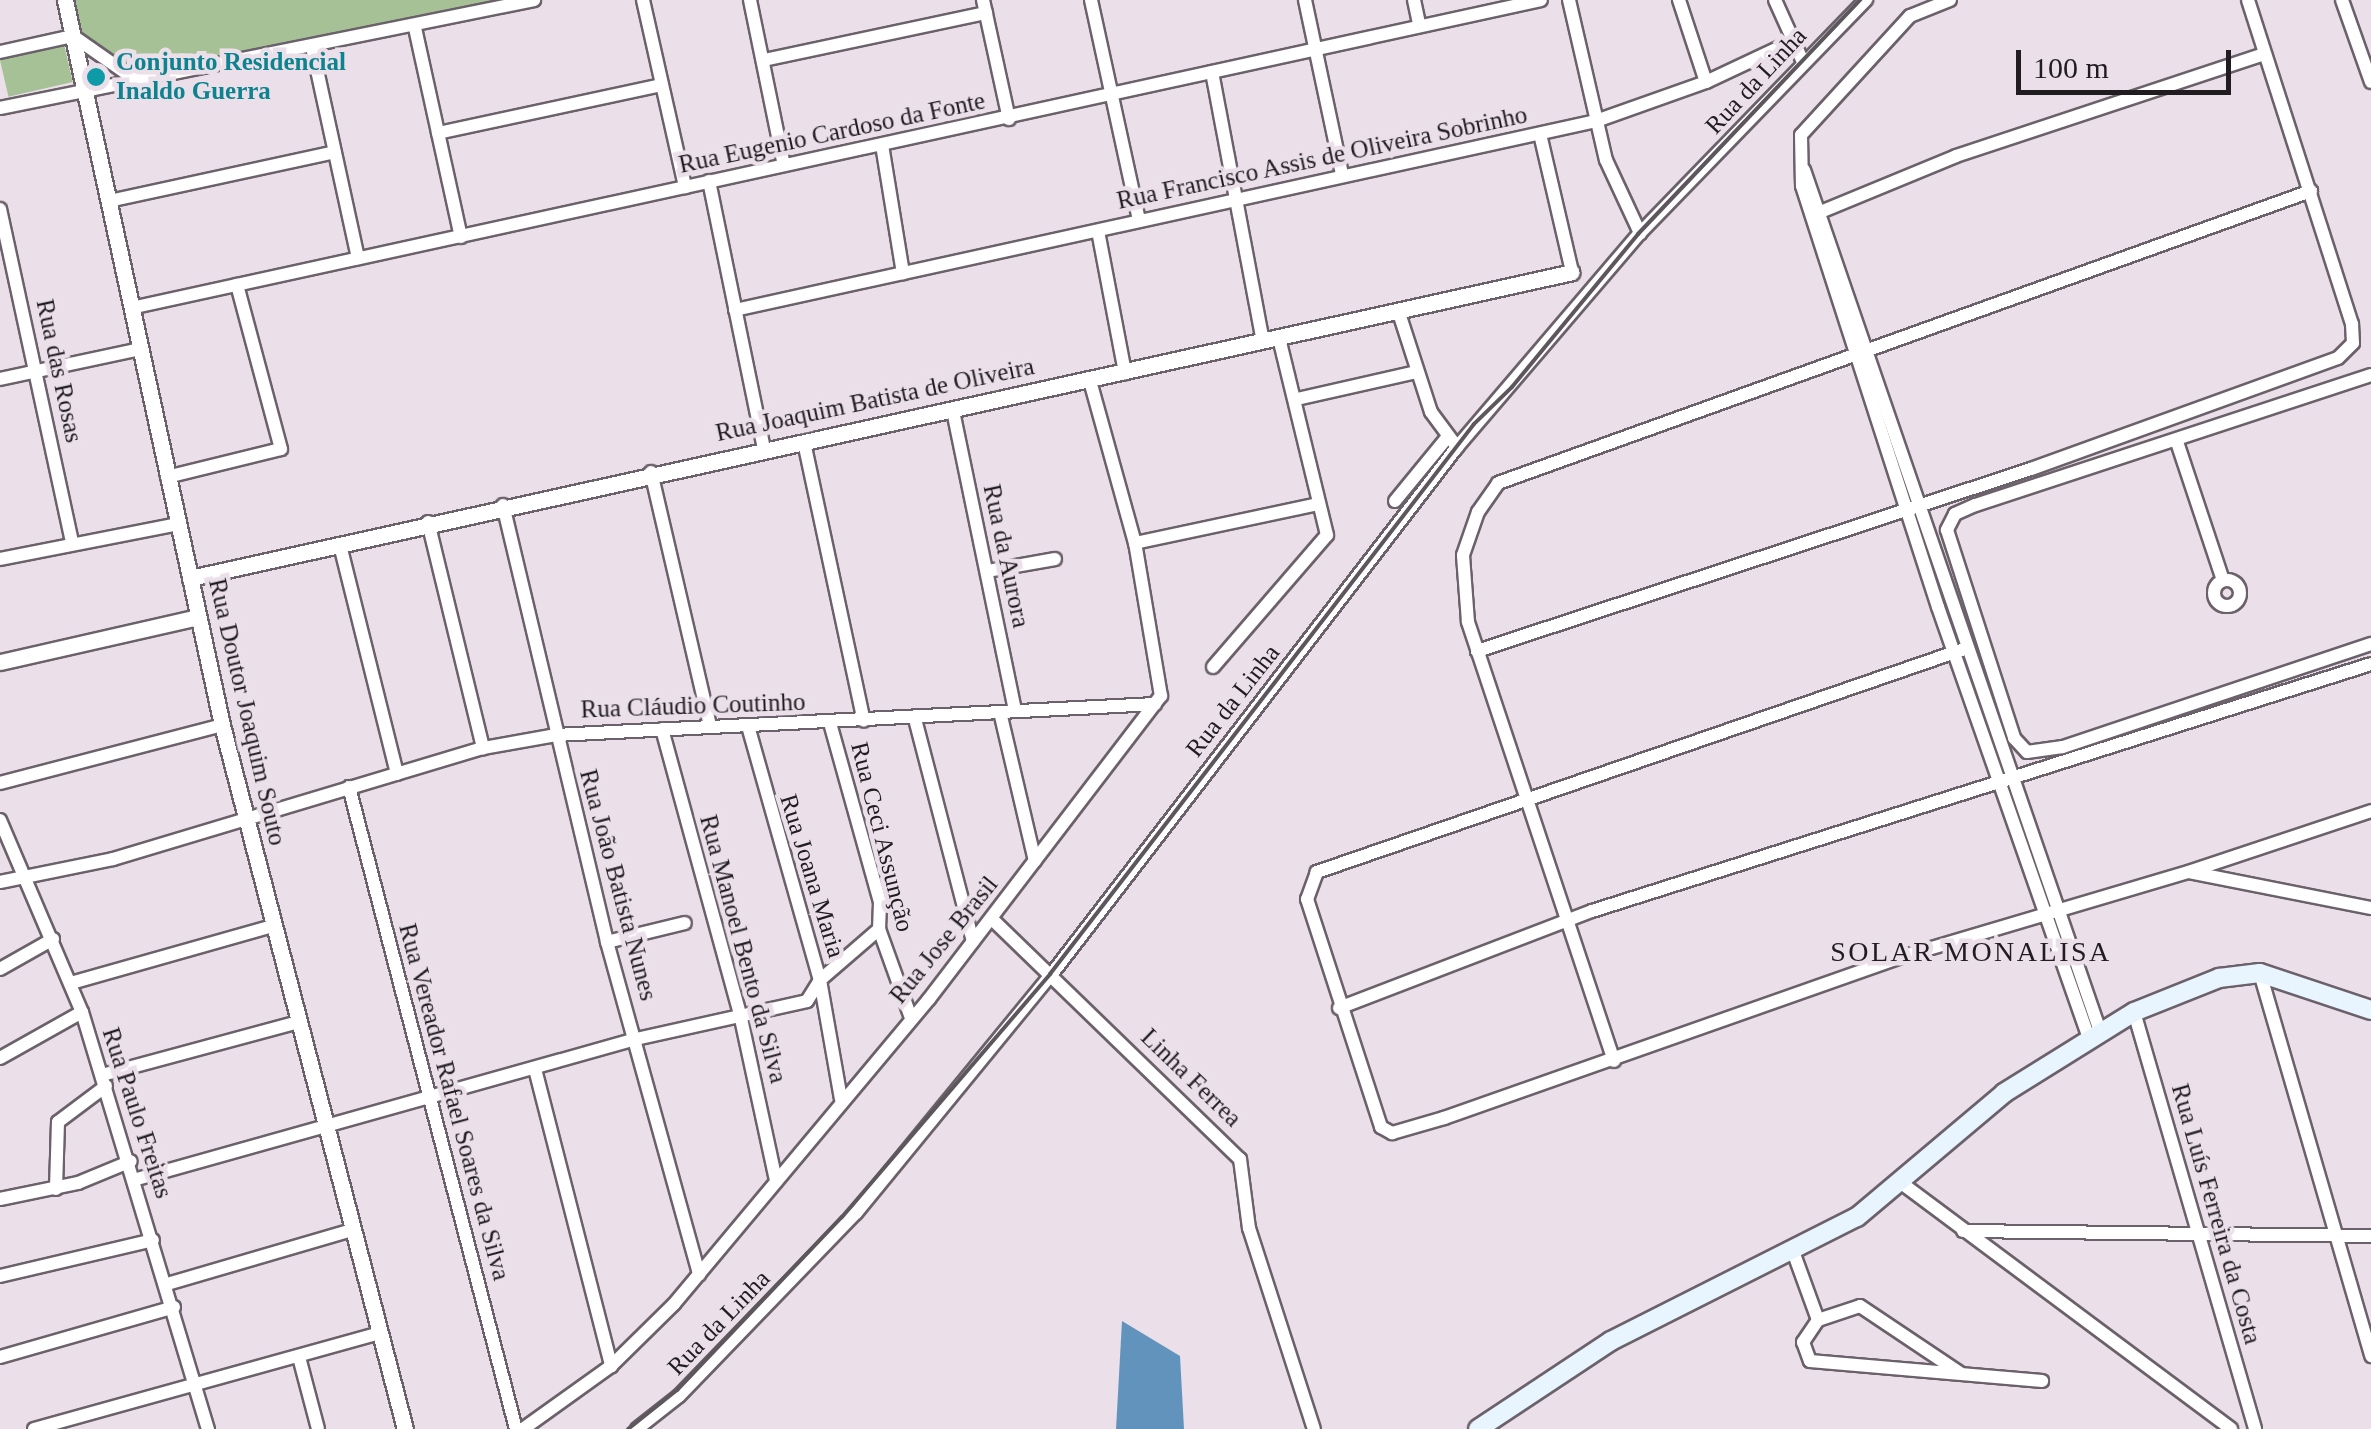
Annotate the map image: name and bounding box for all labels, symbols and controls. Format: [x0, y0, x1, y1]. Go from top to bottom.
street label: Rua da Linha [1699, 22, 1813, 140]
scale bar [2021, 30, 2236, 92]
place label: Conjunto Residencial Inaldo Guerra [116, 48, 346, 107]
text: 100 m [2033, 51, 2109, 84]
marker: Conjunto Residencial Inaldo Guerra [85, 66, 107, 88]
street label: Rua Eugenio Cardoso da Fonte [676, 86, 988, 180]
street label: Rua Francisco Assis de Oliveira Sobrinho [1113, 100, 1531, 216]
street label: Rua das Rosas [29, 297, 89, 445]
street label: Rua Joaquim Batista de Oliveira [713, 352, 1037, 448]
street label: Rua da Aurora [976, 481, 1036, 631]
street label: Rua Doutor Joaquim Souto [202, 576, 292, 848]
street label: Rua da Linha [1180, 639, 1286, 763]
street label: Rua Cláudio Coutinho [580, 687, 806, 725]
street label: Rua Ceci Assunção [844, 738, 920, 936]
street label: Rua João Batista Nunes [573, 766, 663, 1004]
street label: Rua Joana Maria [773, 791, 851, 961]
street label: Rua Manoel Bento da Silva [693, 812, 793, 1086]
street label: Rua Jose Brasil [883, 870, 1005, 1010]
street label: Rua Vereador Rafael Soares da Silva [392, 920, 516, 1284]
district label: SOLAR MONALISA [1830, 935, 2112, 969]
street label: Linha Ferrea [1134, 1023, 1248, 1133]
street label: Rua Paulo Freitas [95, 1024, 179, 1202]
street label: Rua Luís Ferreira da Costa [2164, 1080, 2268, 1348]
street label: Rua da Linha [661, 1264, 777, 1382]

